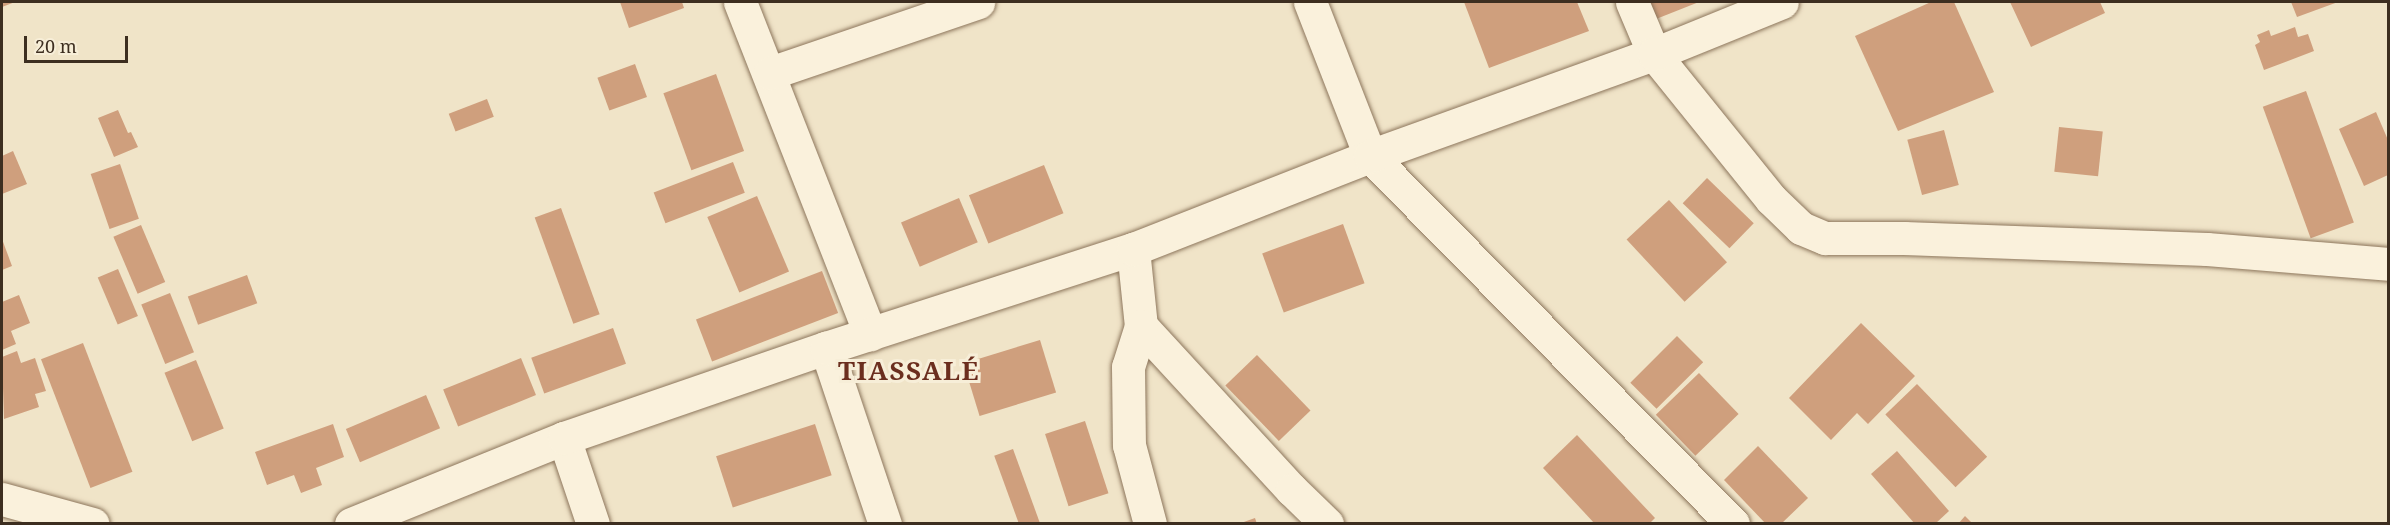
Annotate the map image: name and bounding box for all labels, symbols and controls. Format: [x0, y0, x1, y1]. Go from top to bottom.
scale bar [27, 24, 130, 62]
text: 20 m [35, 34, 77, 58]
district label: TIASSALÉ [838, 355, 980, 387]

